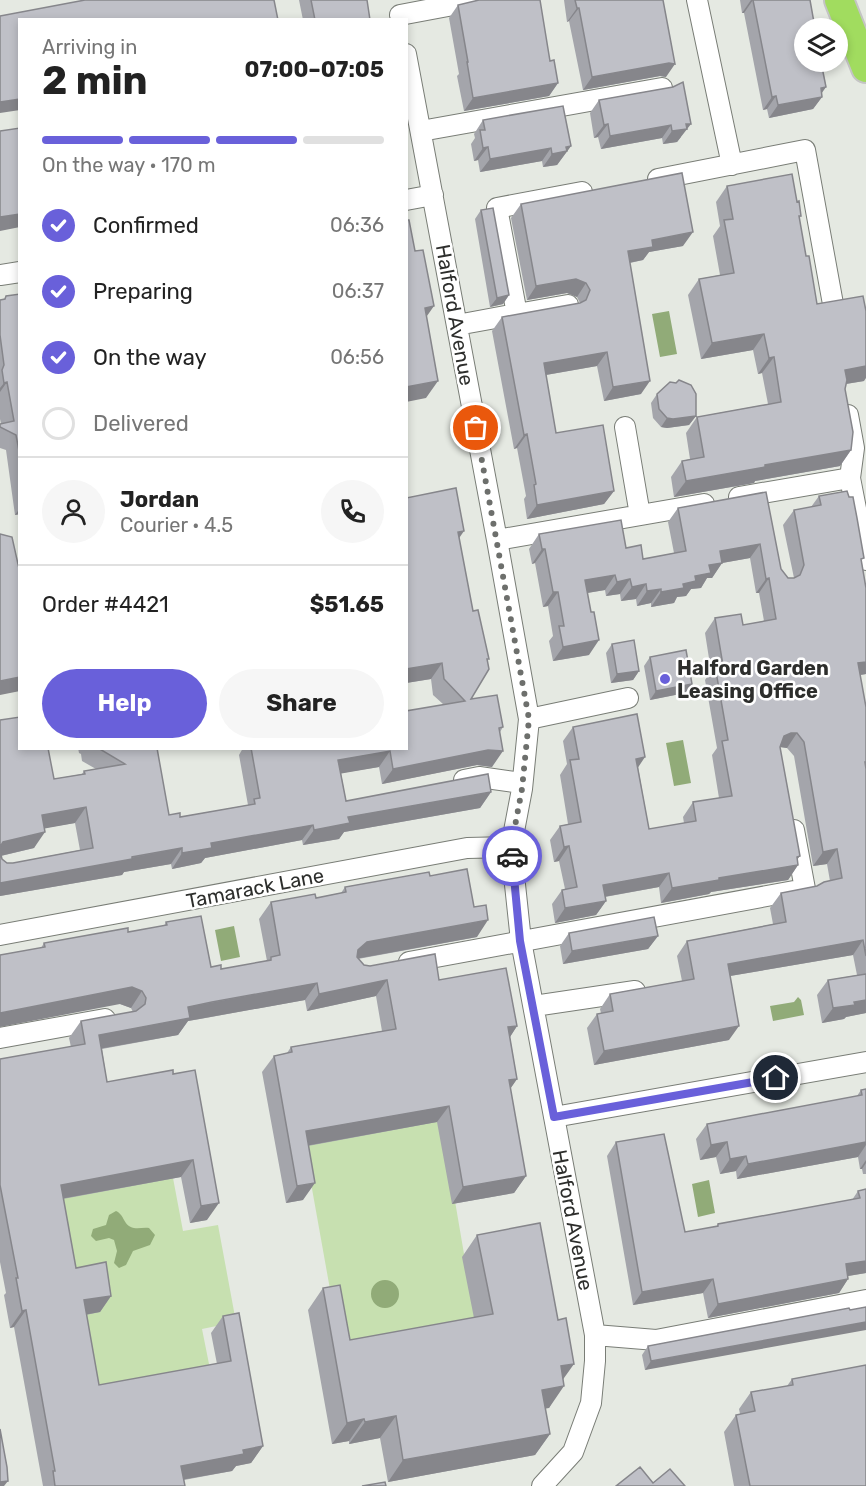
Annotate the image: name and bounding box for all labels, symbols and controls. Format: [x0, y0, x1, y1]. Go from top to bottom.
map controls [794, 18, 848, 72]
button: layers [794, 18, 848, 72]
text: Arriving in [42, 35, 137, 59]
text: 07:00–07:05 [244, 56, 384, 83]
text: 2 min [42, 58, 148, 104]
text: On the way · 170 m [42, 153, 215, 177]
icon: check [42, 209, 75, 242]
text: Confirmed [93, 212, 199, 239]
text: 06:36 [330, 213, 384, 237]
street label: Halford Avenue [431, 243, 479, 387]
icon: check [42, 275, 75, 308]
text: Preparing [93, 278, 193, 305]
text: 06:37 [332, 279, 384, 303]
icon: check [42, 341, 75, 374]
text: On the way [93, 344, 207, 371]
text: 06:56 [330, 345, 384, 369]
pin [450, 402, 501, 453]
text: Delivered [93, 410, 189, 437]
icon: bag [459, 411, 492, 444]
button: person [42, 480, 105, 543]
button: phone [321, 480, 384, 543]
text: Jordan [120, 486, 199, 513]
text: Courier · 4.5 [120, 513, 233, 537]
text: Order #4421 [42, 591, 169, 618]
text: $51.65 [310, 591, 384, 618]
place label: Halford Garden Leasing Office [677, 656, 829, 703]
button: Help [42, 669, 207, 738]
button: Share [219, 669, 384, 738]
marker: Halford Garden Leasing Office [658, 672, 672, 686]
courier [482, 826, 542, 886]
icon: car [496, 840, 529, 873]
street label: Tamarack Lane [184, 863, 326, 913]
pin [750, 1052, 801, 1103]
icon: home [759, 1061, 792, 1094]
street label: Halford Avenue [548, 1148, 598, 1292]

